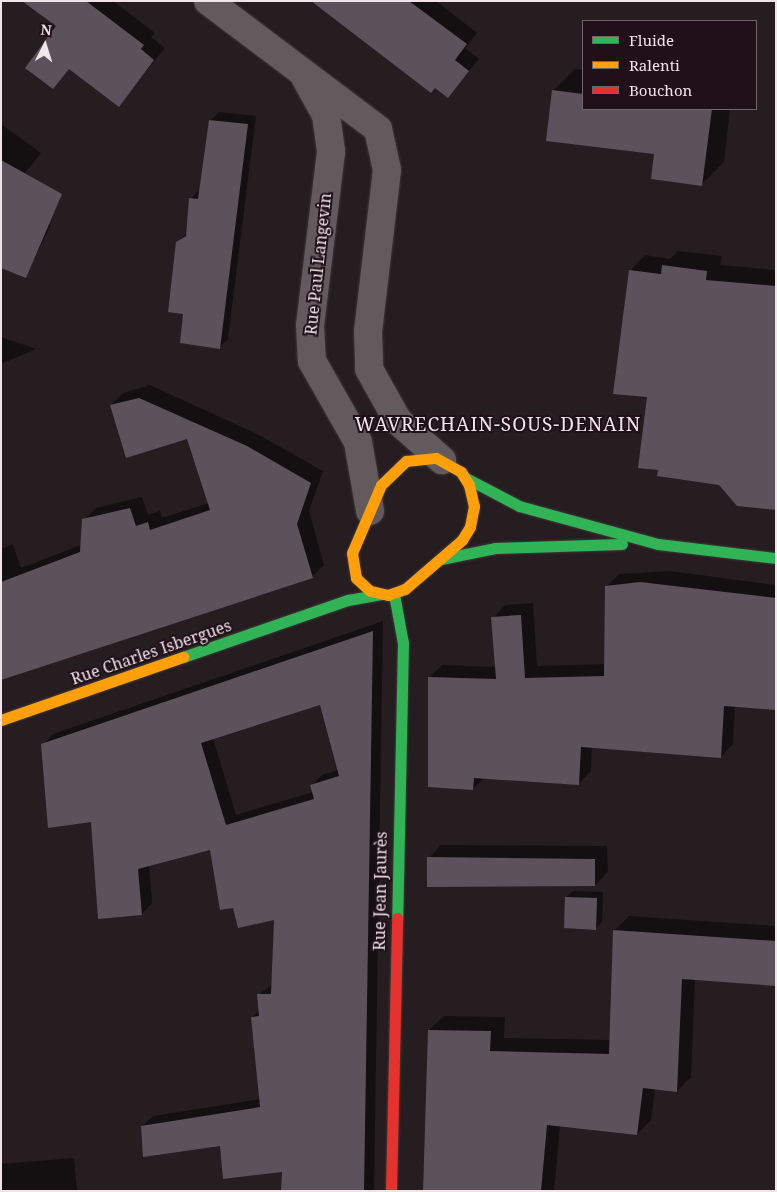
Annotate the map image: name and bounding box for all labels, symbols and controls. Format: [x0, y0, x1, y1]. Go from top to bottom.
north arrow [20, 20, 70, 70]
text: N [40, 20, 53, 40]
legend [582, 20, 757, 110]
text: Fluide [629, 30, 674, 50]
text: Ralenti [629, 55, 680, 75]
text: Bouchon [629, 80, 692, 100]
street label: Rue Paul Langevin [301, 192, 335, 336]
district label: WAVRECHAIN-SOUS-DENAIN [352, 414, 644, 436]
street label: Rue Charles Isbergues [68, 616, 234, 688]
street label: Rue Jean Jaurès [369, 831, 391, 951]

